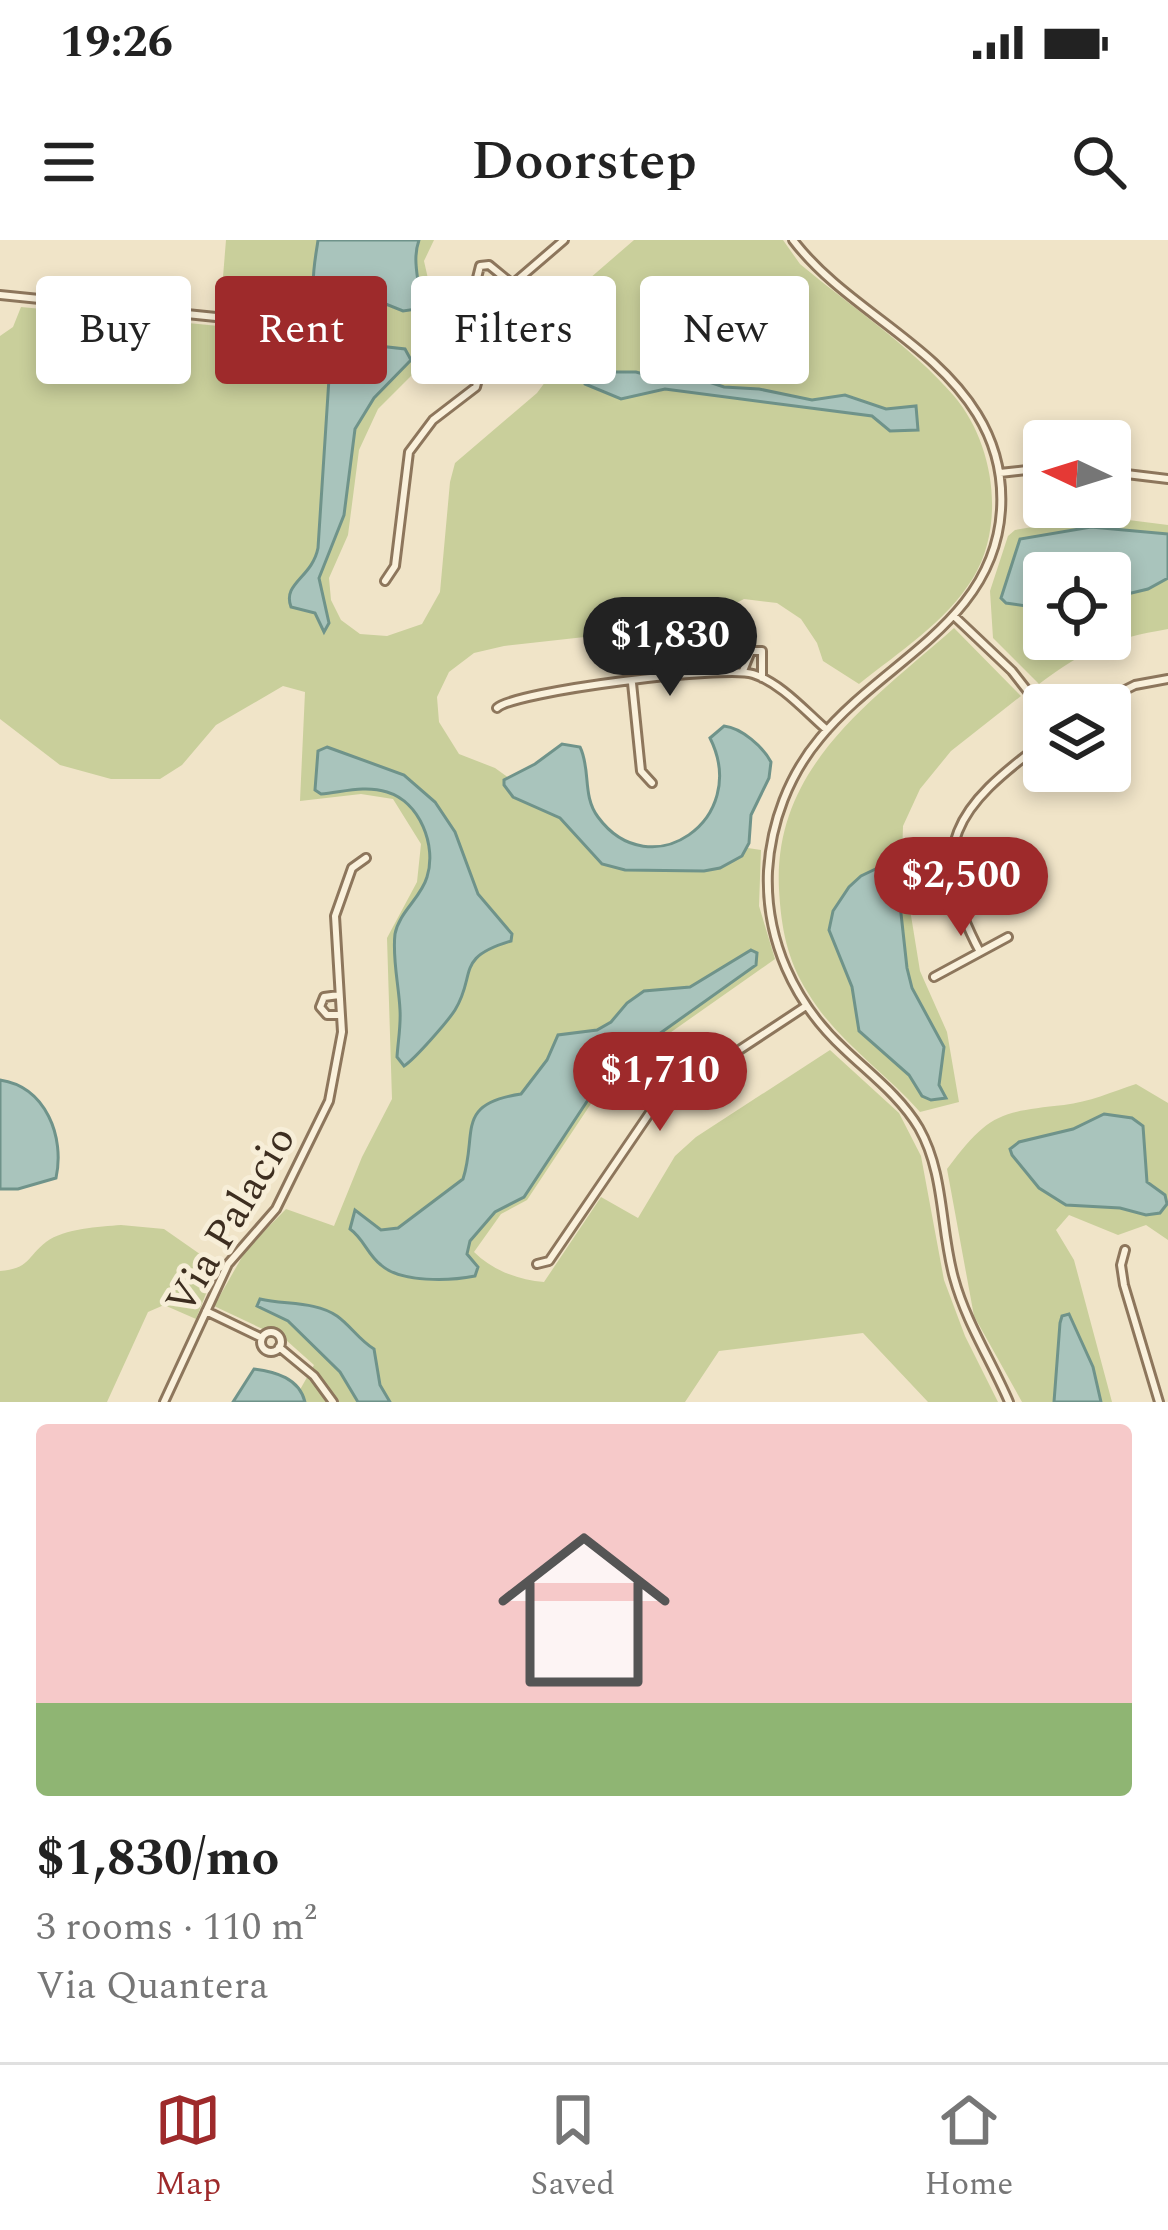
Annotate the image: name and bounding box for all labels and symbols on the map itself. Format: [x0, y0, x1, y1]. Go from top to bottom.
north arrow [1023, 420, 1131, 528]
pin: $1,830 [572, 597, 768, 699]
pin: $2,500 [863, 837, 1059, 939]
pin: $1,710 [562, 1032, 758, 1134]
street label: Via Palacio [150, 1114, 312, 1327]

